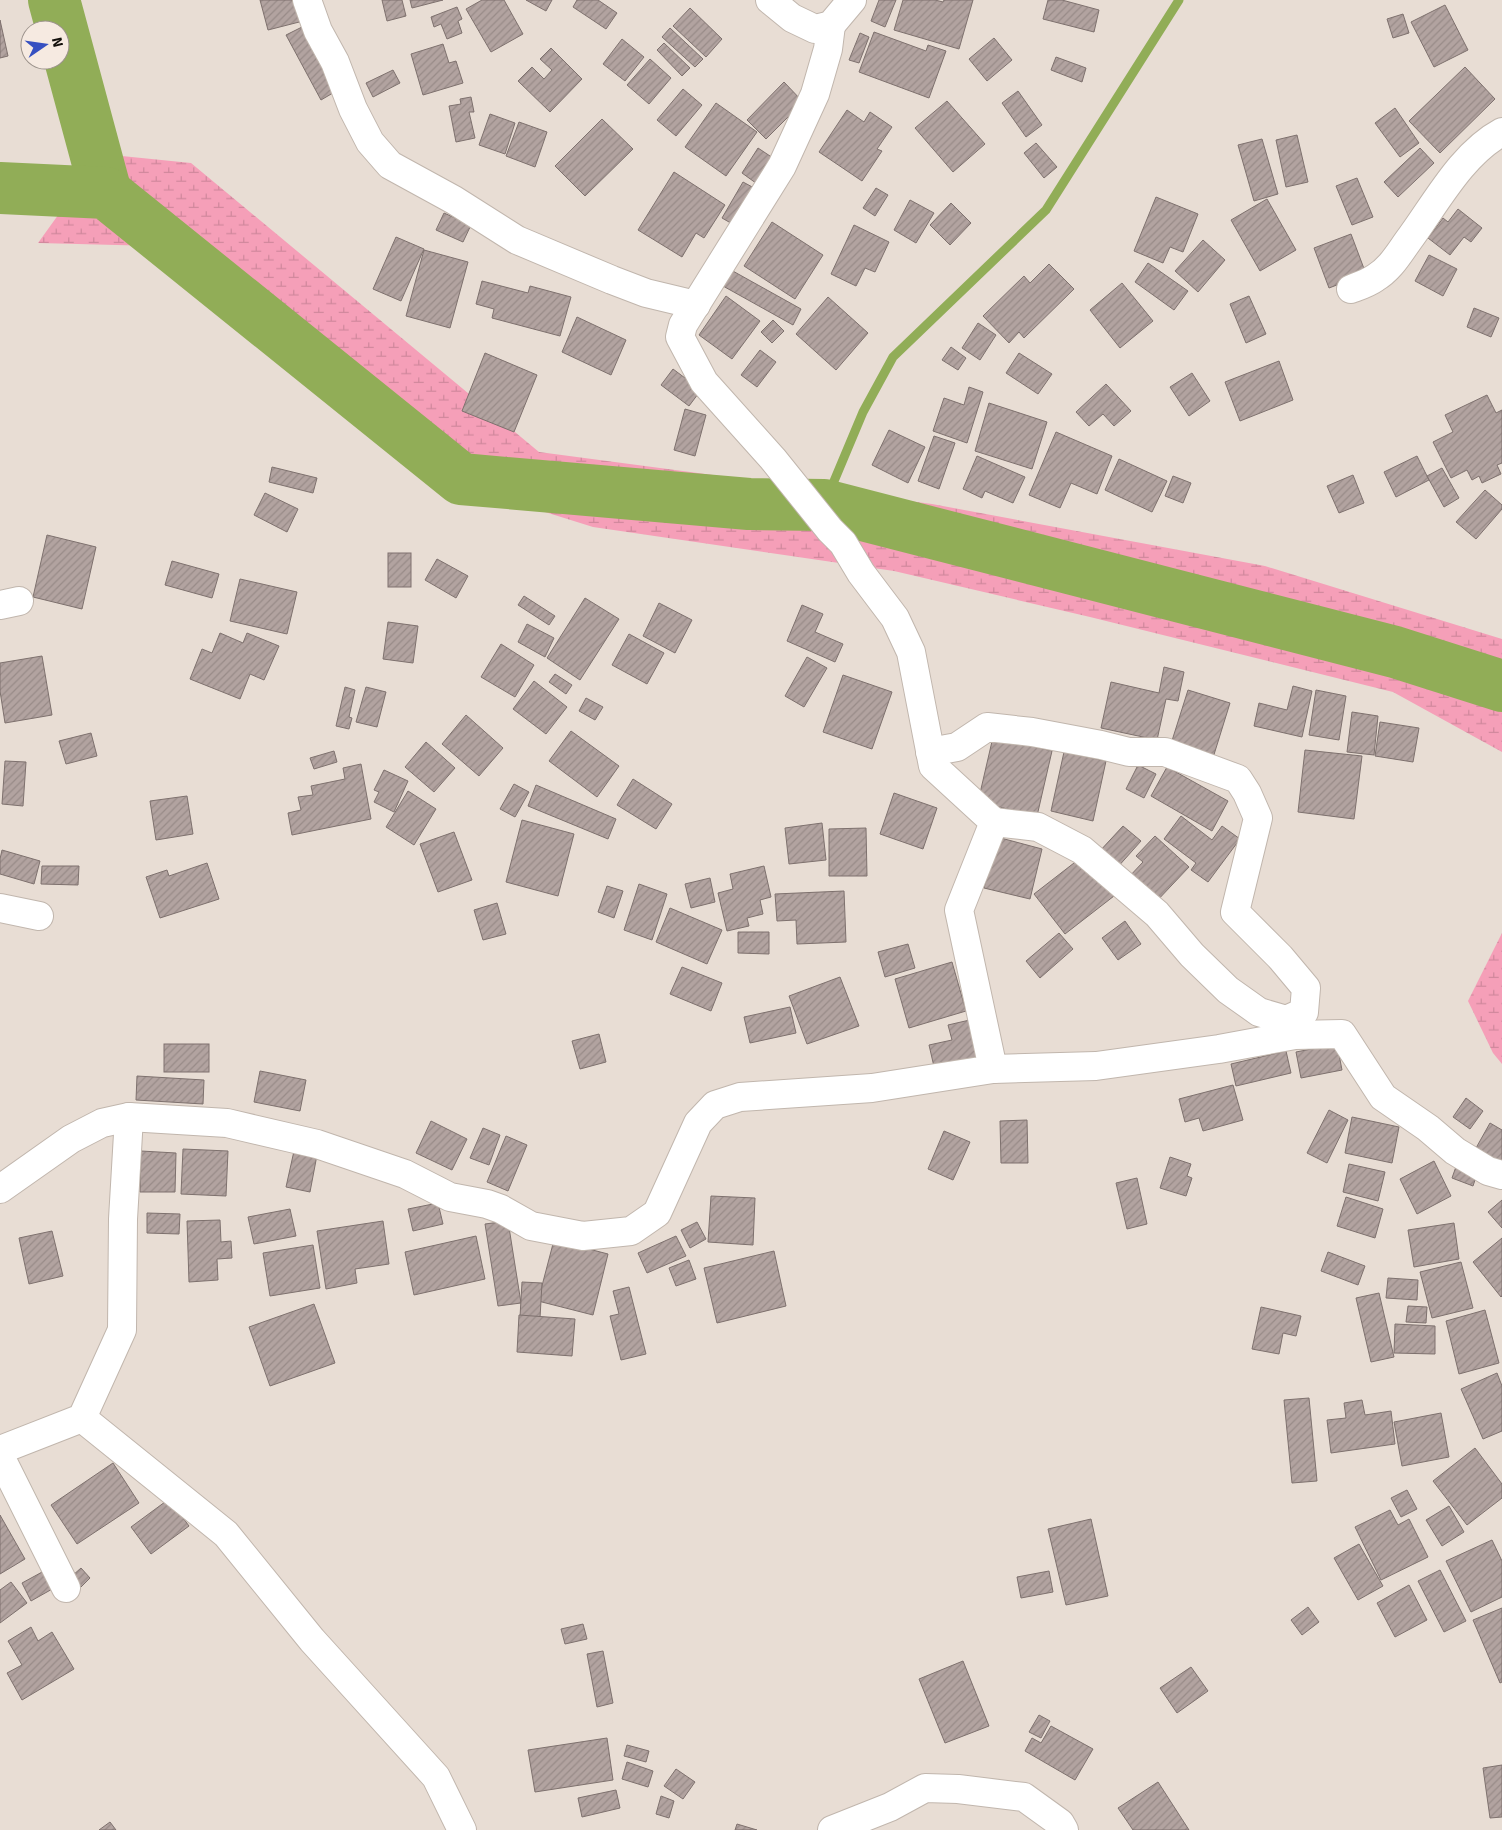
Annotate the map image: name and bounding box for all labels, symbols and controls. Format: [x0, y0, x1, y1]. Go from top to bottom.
north arrow [20, 20, 70, 70]
text: N [48, 36, 67, 49]

